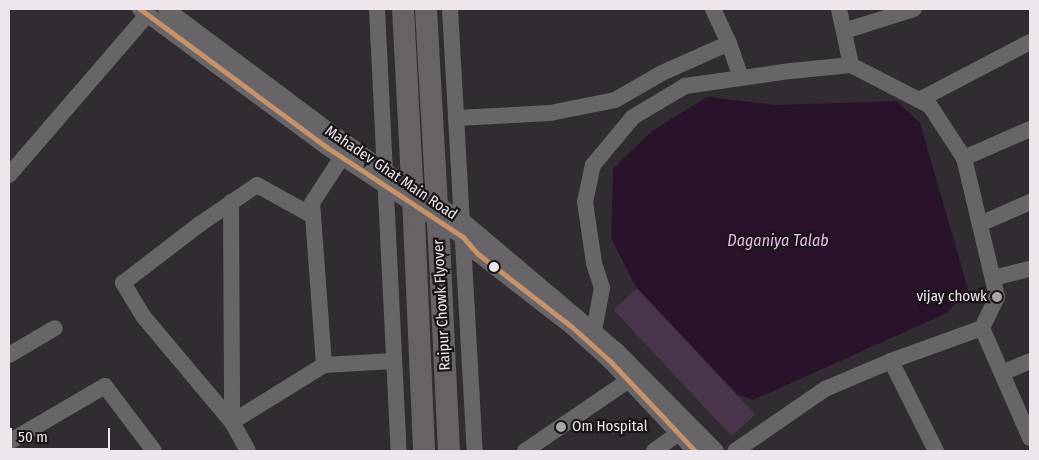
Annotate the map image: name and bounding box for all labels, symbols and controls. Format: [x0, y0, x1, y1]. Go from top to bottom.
street label: Mahadev Ghat Main Road [322, 122, 460, 224]
water label: Daganiya Talab [727, 231, 829, 251]
street label: Raipur Chowk Flyover [430, 239, 454, 371]
unlabelled marker [489, 262, 499, 272]
place label: vijay chowk [916, 288, 987, 306]
marker: vijay chowk [991, 291, 1003, 303]
scale bar [12, 418, 112, 450]
place label: Om Hospital [572, 418, 648, 436]
marker: Om Hospital [554, 420, 568, 434]
text: 50 m [18, 428, 48, 446]

